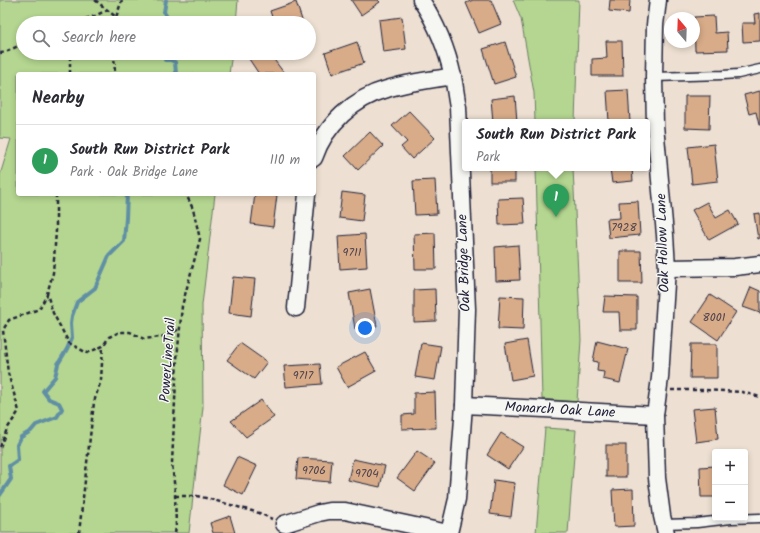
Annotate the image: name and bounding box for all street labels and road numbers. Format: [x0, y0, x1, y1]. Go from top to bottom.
street label: Oak Hollow Lane [650, 192, 676, 293]
street label: Oak Bridge Lane [451, 213, 477, 312]
street label: PowerLineTrail [154, 317, 182, 403]
street label: Monarch Oak Lane [504, 396, 617, 424]

